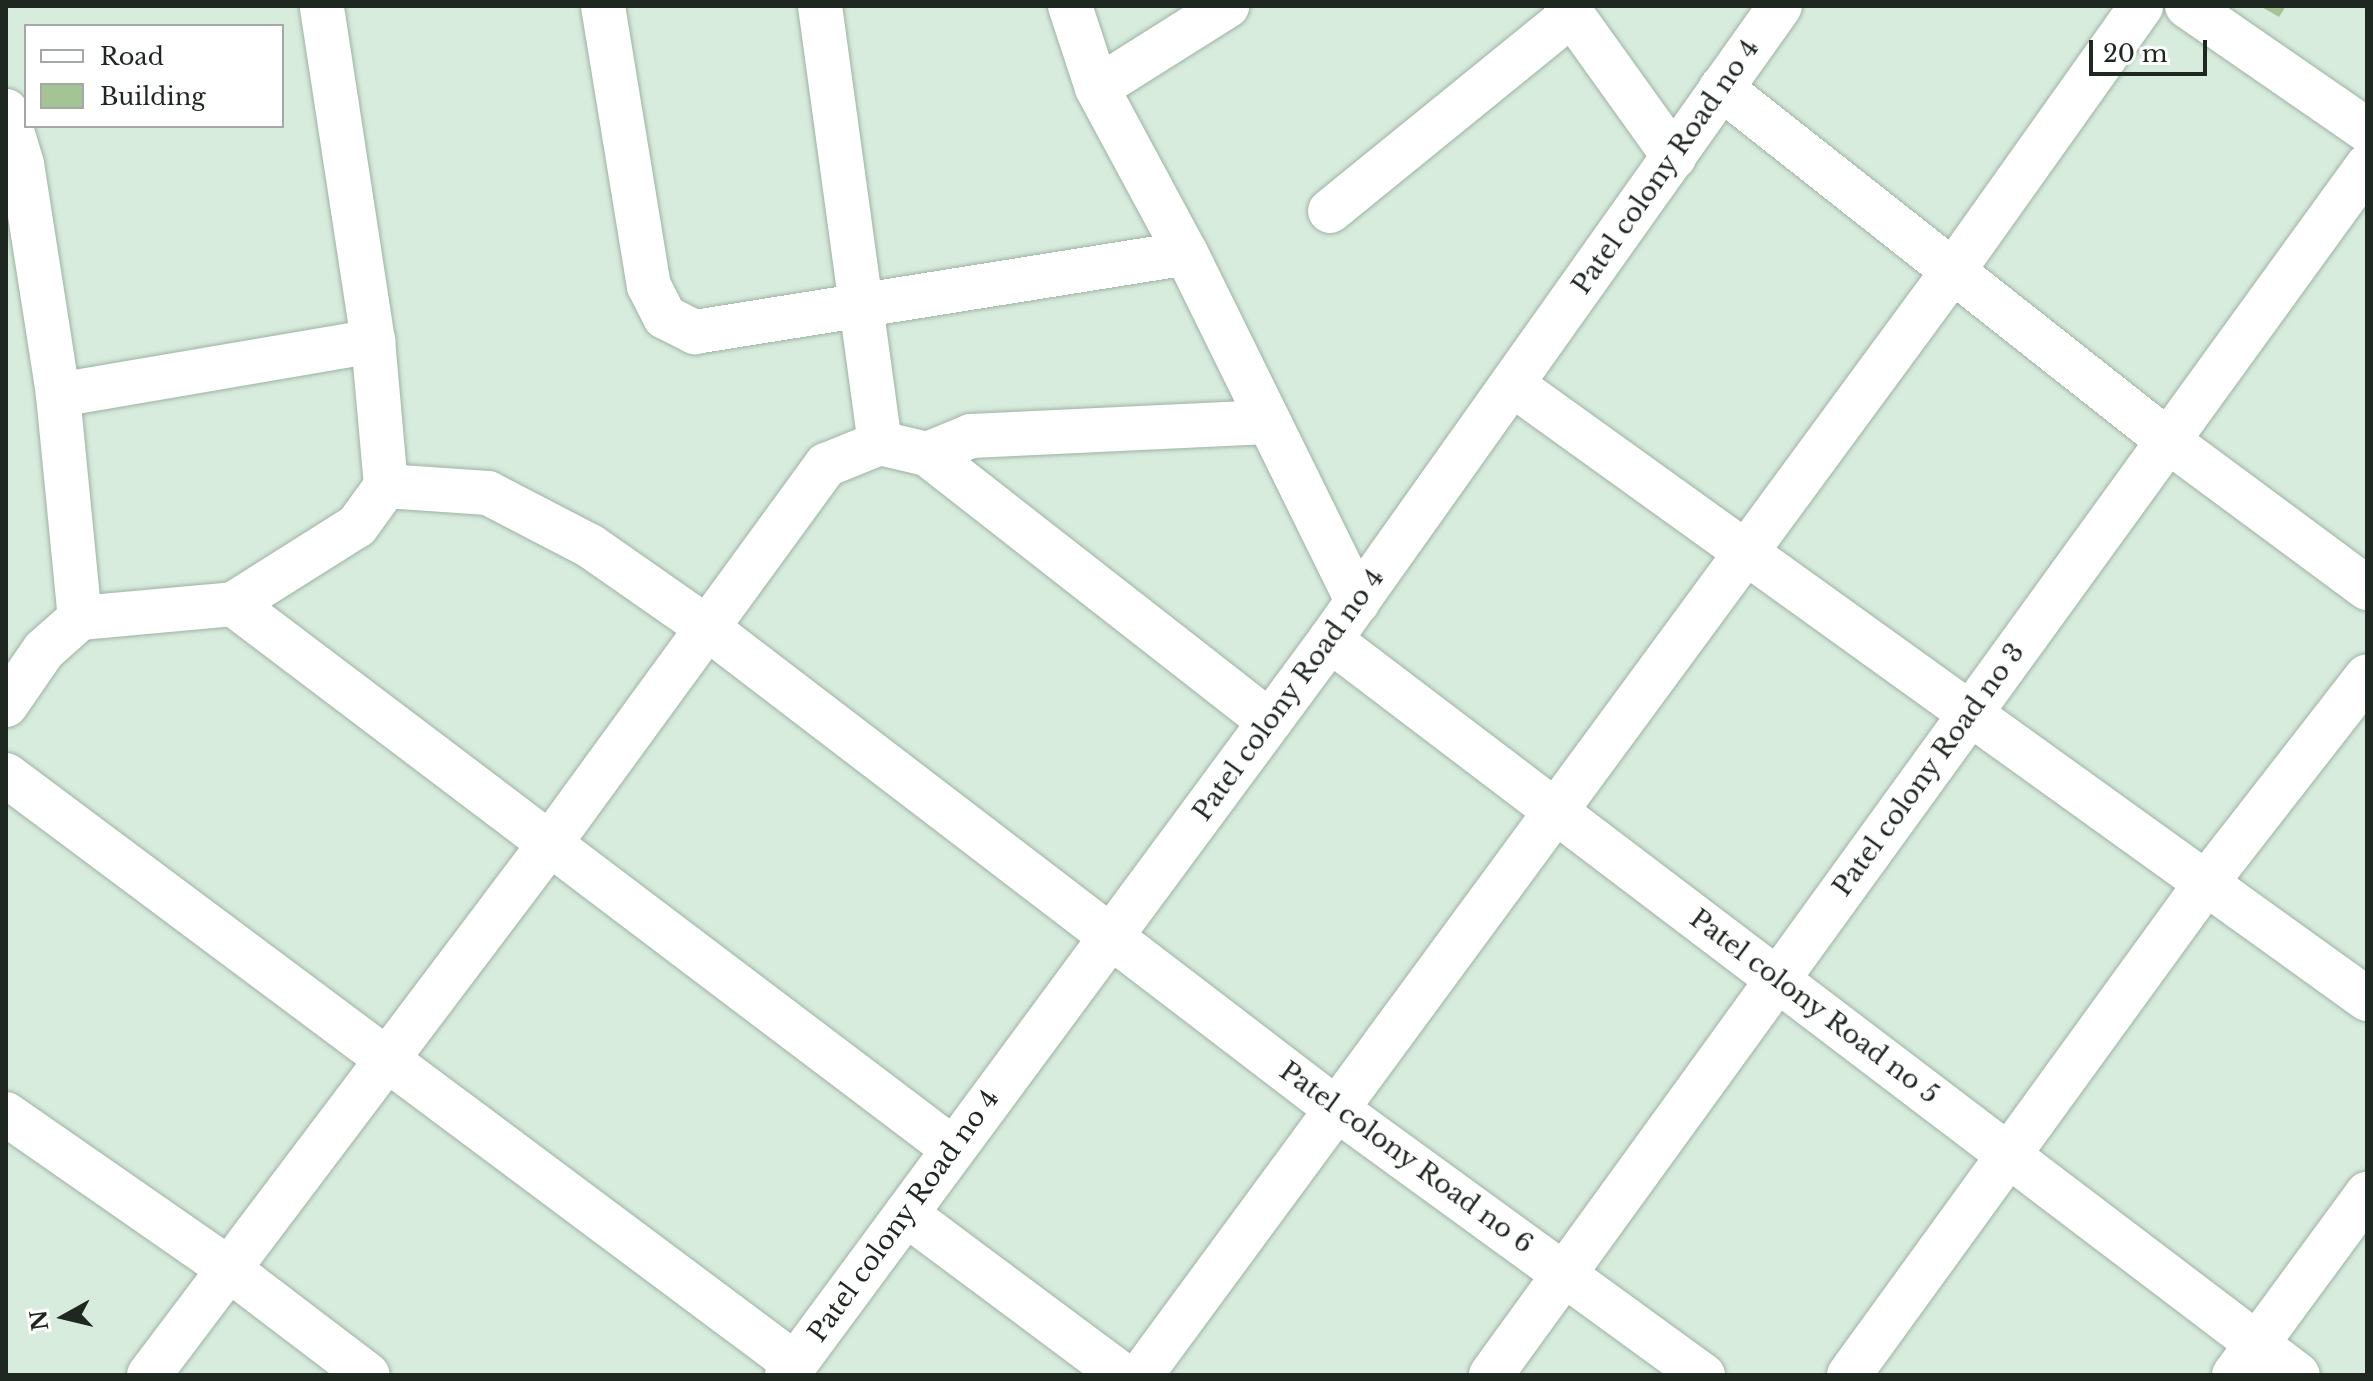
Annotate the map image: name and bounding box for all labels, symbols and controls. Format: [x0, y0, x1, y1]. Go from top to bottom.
legend [24, 24, 284, 128]
scale bar [2093, 24, 2211, 74]
street label: Patel colony Road no 4 [1566, 33, 1766, 301]
text: 20 m [2103, 39, 2168, 68]
text: Road [100, 42, 164, 71]
text: Building [100, 82, 206, 111]
street label: Patel colony Road no 4 [1187, 563, 1391, 827]
street label: Patel colony Road no 3 [1827, 637, 2031, 903]
street label: Patel colony Road no 5 [1683, 903, 1945, 1111]
street label: Patel colony Road no 6 [1273, 1055, 1539, 1261]
street label: Patel colony Road no 4 [802, 1084, 1006, 1348]
north arrow [24, 1277, 104, 1357]
text: N [25, 1308, 55, 1333]

